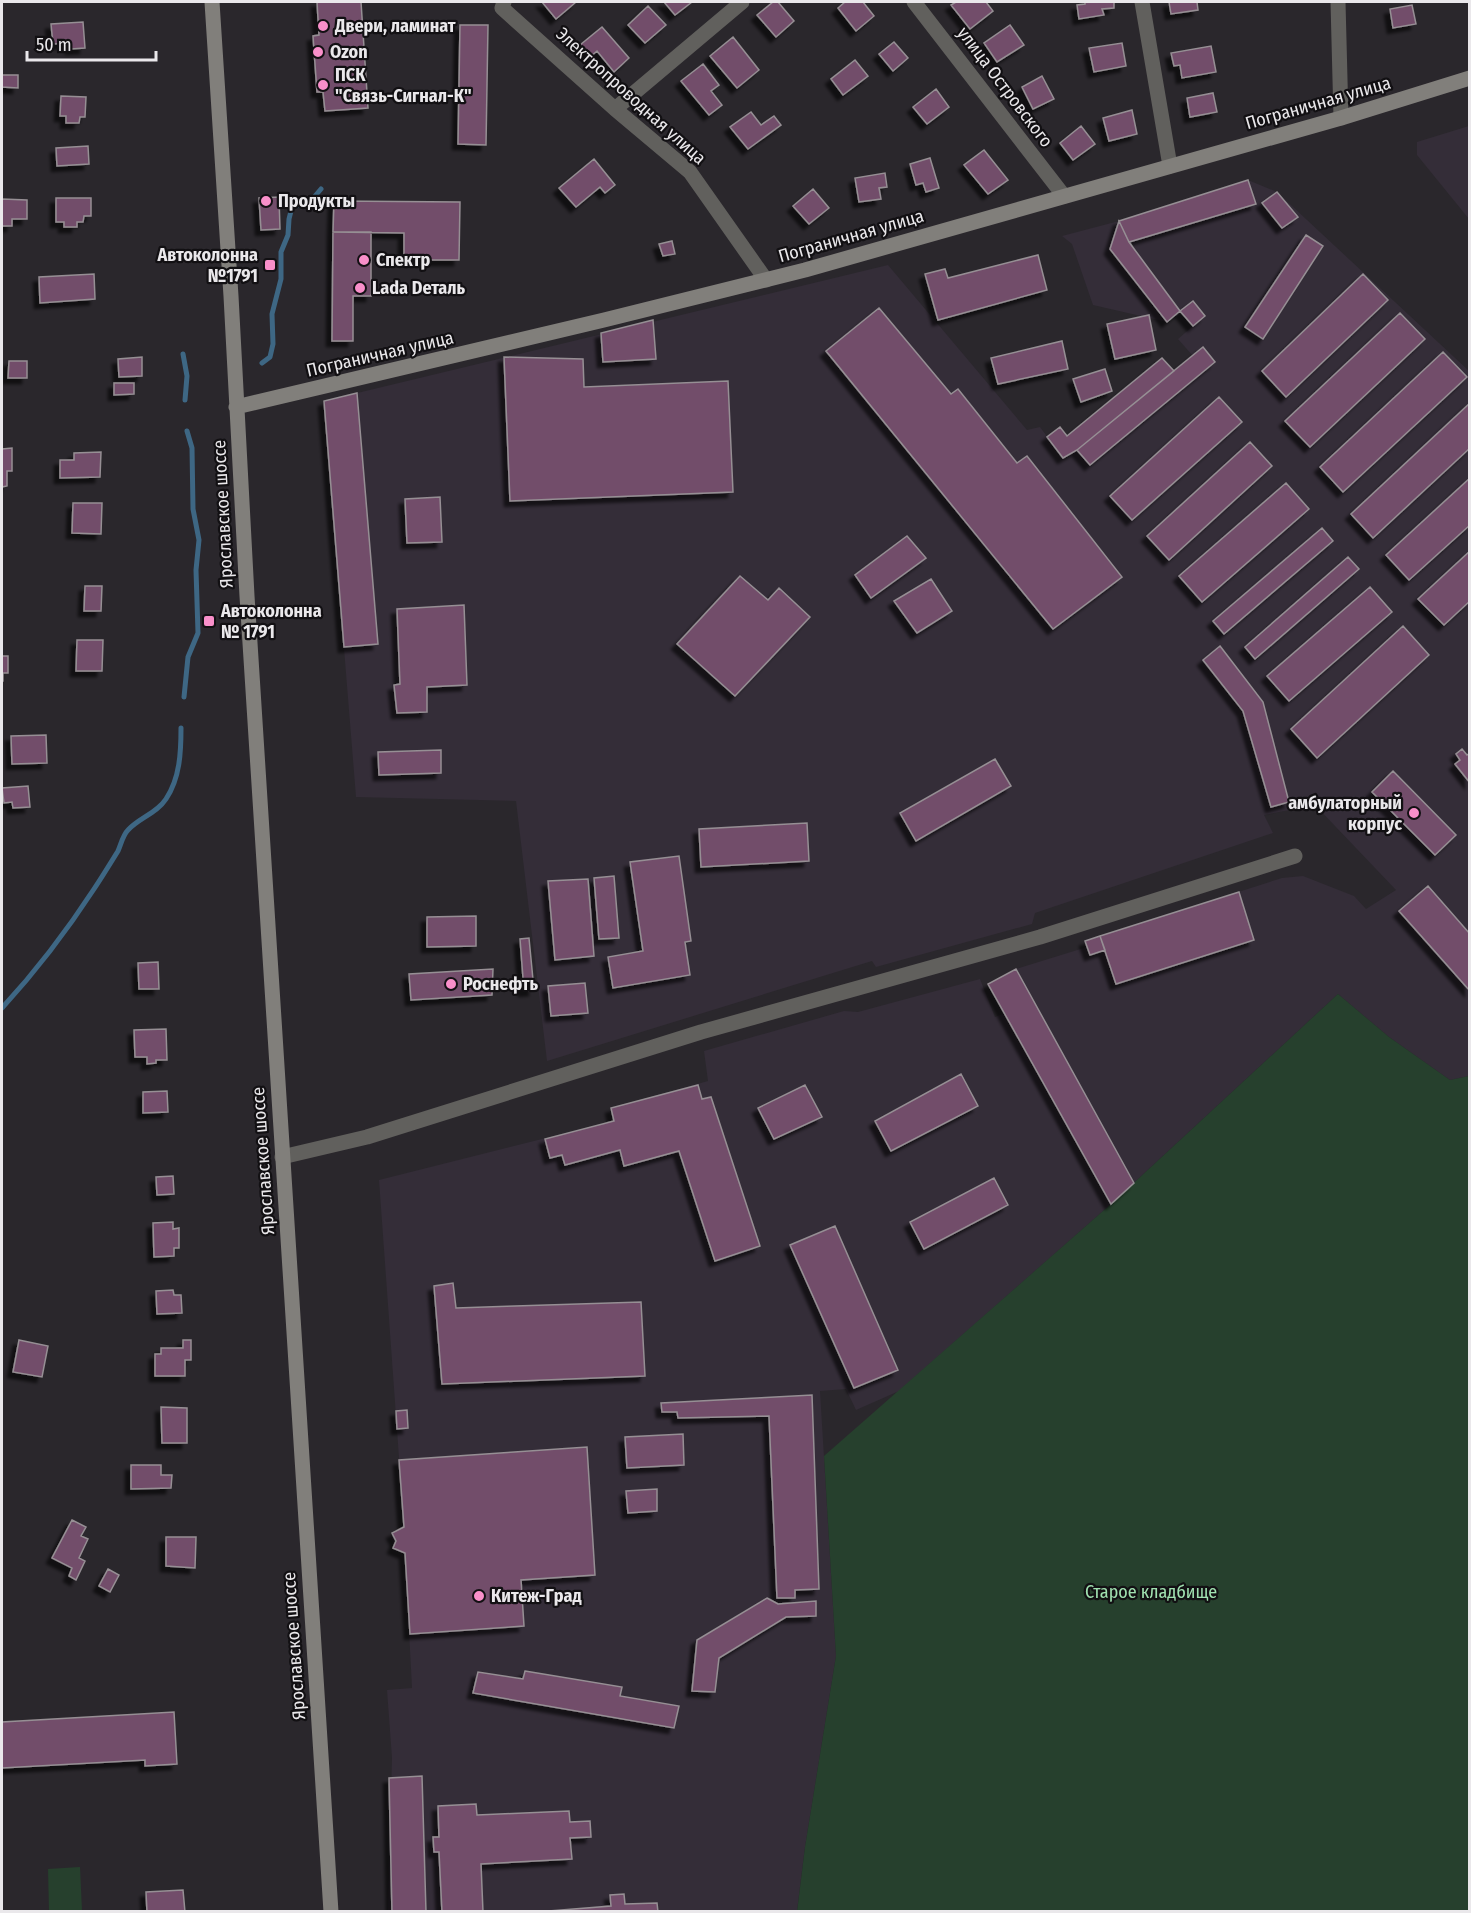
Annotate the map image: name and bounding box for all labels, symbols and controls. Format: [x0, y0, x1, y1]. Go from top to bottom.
place label: Двери, ламинат [334, 15, 456, 37]
marker: Двери, ламинат [316, 19, 330, 33]
street label: улица Островского [953, 22, 1057, 152]
street label: Электропроводная улица [552, 23, 711, 169]
scale bar [27, 24, 156, 62]
text: 50 m [36, 34, 72, 56]
place label: Ozon [330, 41, 368, 63]
marker: Ozon [311, 45, 325, 59]
place label: ПСК "Связь-Сигнал-К" [335, 64, 472, 107]
street label: Пограничная улица [1243, 72, 1393, 134]
marker: ПСК "Связь-Сигнал-К" [316, 78, 330, 92]
place label: Продукты [278, 190, 355, 212]
marker: Продукты [259, 194, 273, 208]
street label: Пограничная улица [776, 205, 926, 267]
place label: Автоколонна №1791 [156, 244, 258, 287]
place label: Спектр [376, 249, 431, 271]
marker: Спектр [357, 253, 371, 267]
marker: Автоколонна №1791 [263, 258, 277, 272]
place label: Lada Dеталь [372, 277, 466, 299]
marker: Lada Dеталь [353, 281, 367, 295]
street label: Пограничная улица [304, 326, 456, 382]
street label: Ярославское шоссе [208, 439, 238, 589]
place label: Автоколонна № 1791 [220, 600, 322, 643]
marker: Автоколонна № 1791 [202, 614, 216, 628]
place label: амбулаторный корпус [1288, 792, 1402, 835]
marker: амбулаторный корпус [1407, 806, 1421, 820]
place label: Роснефть [463, 973, 538, 995]
marker: Роснефть [444, 977, 458, 991]
street label: Ярославское шоссе [247, 1086, 279, 1236]
street label: Ярославское шоссе [278, 1571, 310, 1721]
park label: Старое кладбище [1085, 1581, 1217, 1603]
place label: Китеж-Град [491, 1585, 582, 1607]
marker: Китеж-Град [472, 1589, 486, 1603]

